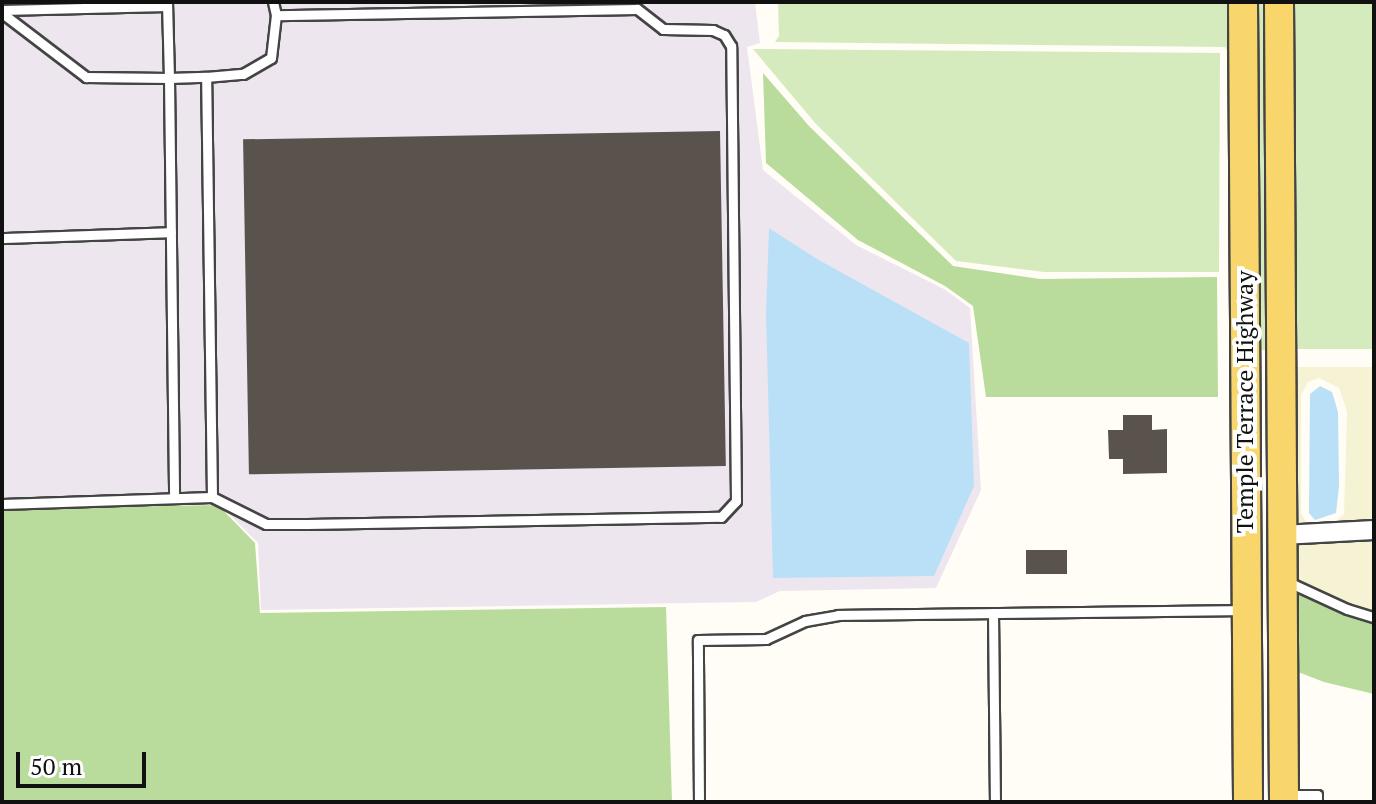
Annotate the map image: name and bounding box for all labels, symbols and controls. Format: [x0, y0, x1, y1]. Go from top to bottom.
street label: Temple Terrace Highway [1231, 271, 1259, 533]
scale bar [20, 736, 150, 786]
text: 50 m [30, 750, 82, 782]

